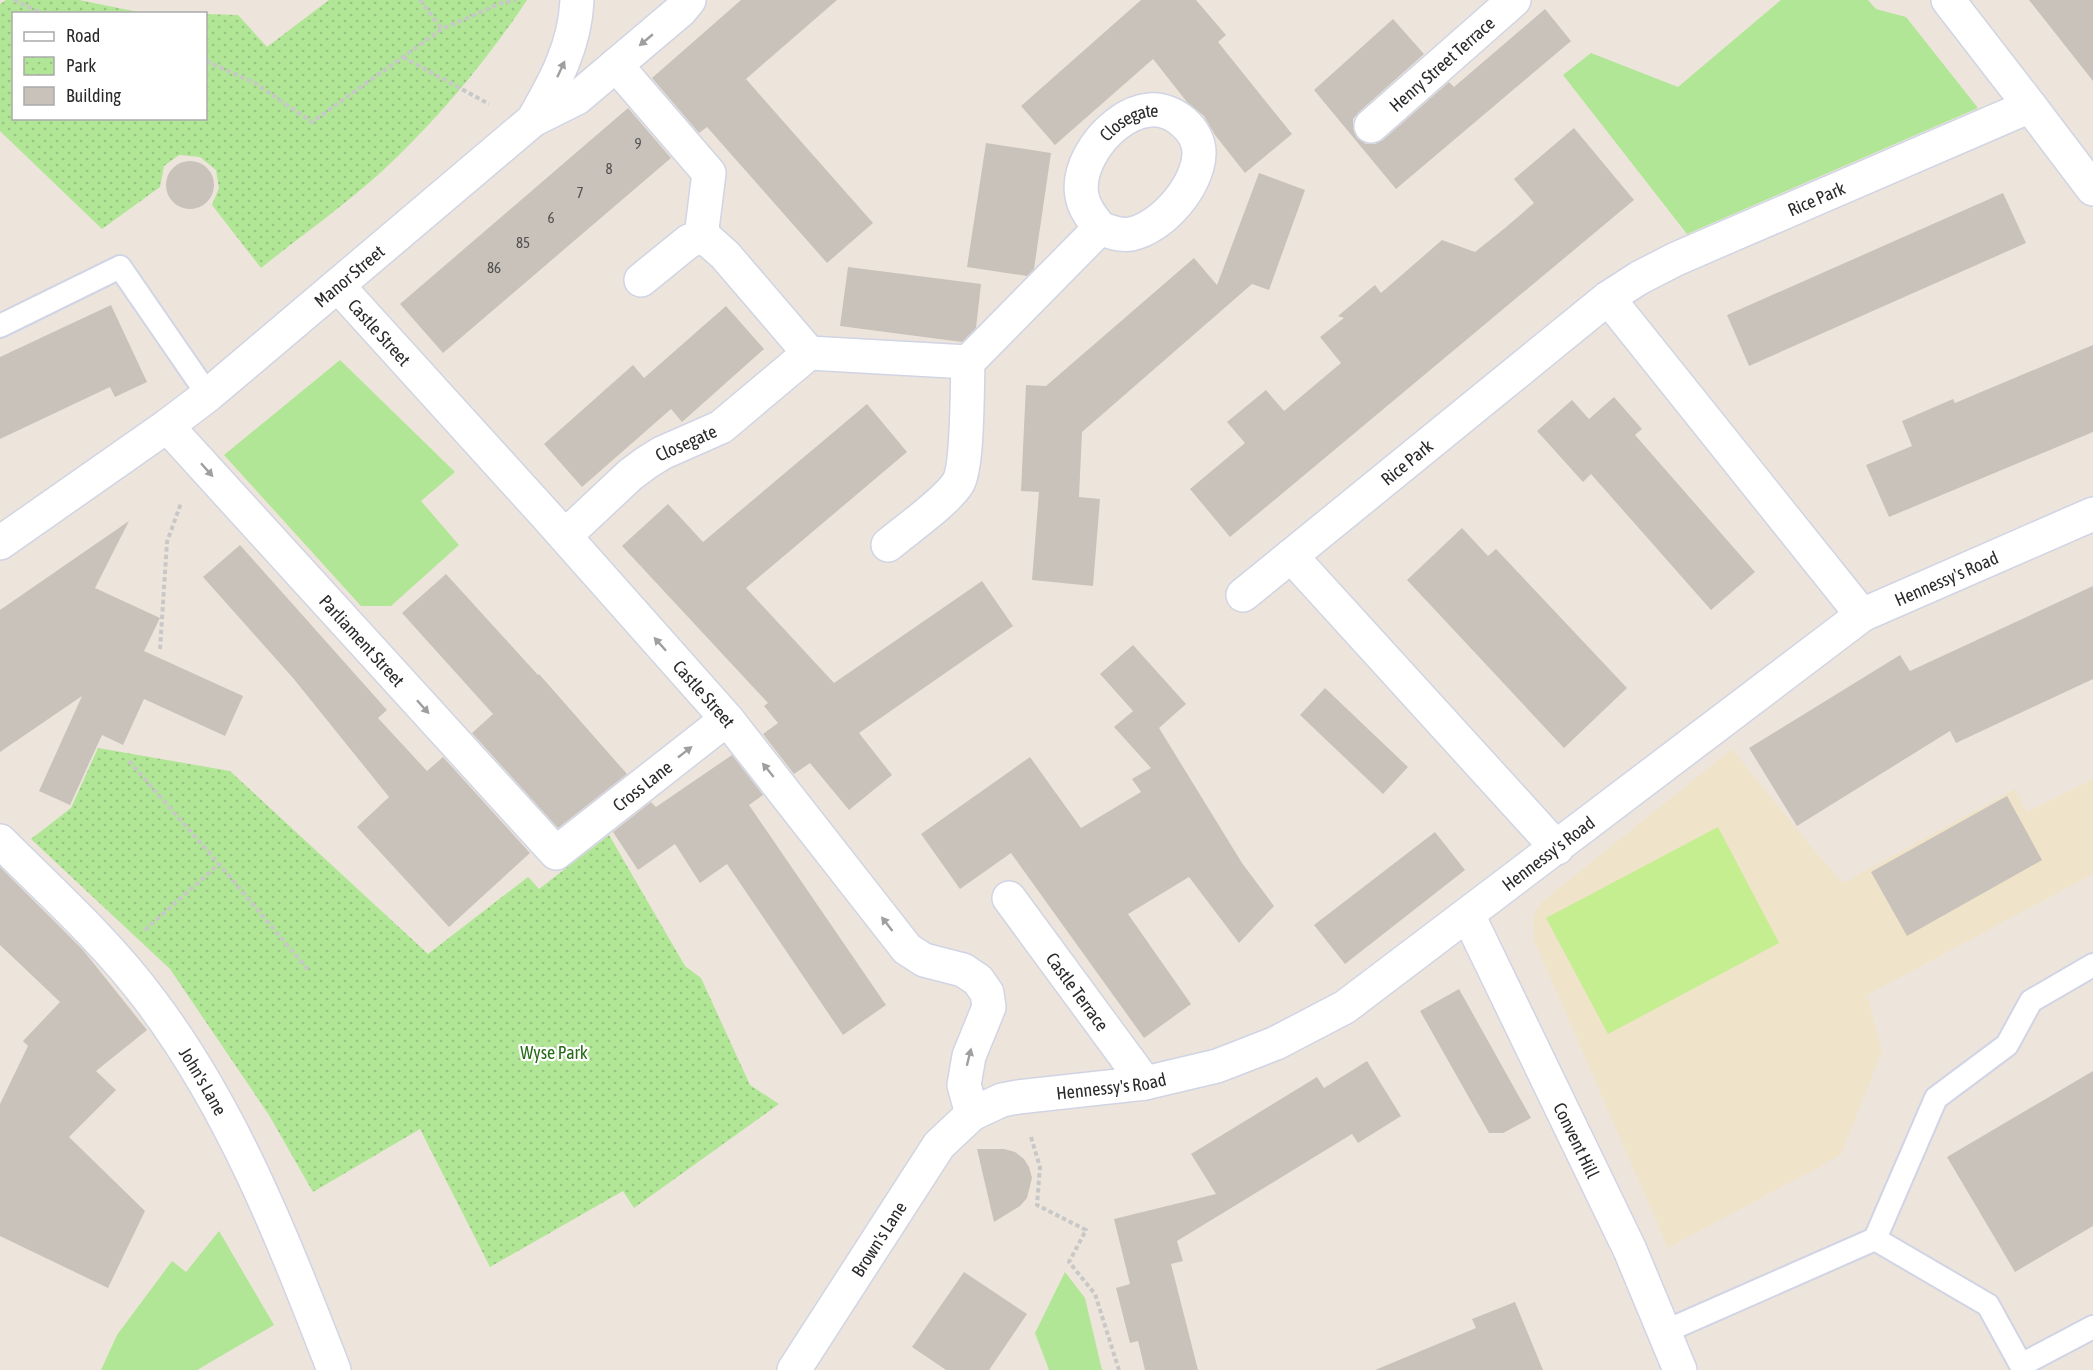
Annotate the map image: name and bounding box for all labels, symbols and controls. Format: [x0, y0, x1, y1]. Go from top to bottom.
legend [12, 12, 207, 120]
street label: Henry Street Terrace [1385, 12, 1498, 116]
text: Road [66, 25, 100, 46]
one-way arrow [638, 33, 654, 46]
text: Park [66, 55, 96, 76]
one-way arrow [556, 61, 565, 78]
text: Building [66, 85, 121, 106]
street label: Closegate [1095, 99, 1159, 145]
house number: 9 [634, 135, 642, 152]
house number: 8 [605, 160, 613, 177]
street label: Rice Park [1784, 177, 1848, 220]
house number: 7 [576, 184, 584, 201]
house number: 6 [547, 209, 555, 226]
house number: 85 [516, 234, 530, 251]
street label: Manor Street [310, 240, 388, 311]
house number: 86 [487, 259, 501, 276]
street label: Castle Street [344, 294, 415, 370]
street label: Closegate [651, 420, 720, 465]
street label: Rice Park [1376, 435, 1437, 489]
one-way arrow [200, 462, 214, 477]
street label: Hennessy's Road [1891, 546, 2001, 610]
street label: Parliament Street [315, 590, 409, 691]
one-way arrow [654, 637, 667, 652]
street label: Castle Street [669, 656, 740, 731]
one-way arrow [416, 699, 430, 714]
one-way arrow [677, 745, 693, 758]
street label: Cross Lane [608, 756, 676, 815]
one-way arrow [763, 762, 775, 777]
street label: Hennessy's Road [1498, 811, 1598, 895]
one-way arrow [881, 916, 894, 932]
street label: Castle Terrace [1042, 948, 1113, 1035]
park label: Wyse Park [520, 1042, 588, 1063]
street label: John's Lane [175, 1043, 232, 1119]
one-way arrow [965, 1048, 975, 1066]
street label: Hennessy's Road [1055, 1068, 1168, 1103]
street label: Convent Hill [1550, 1099, 1604, 1181]
street label: Brown's Lane [847, 1197, 910, 1280]

